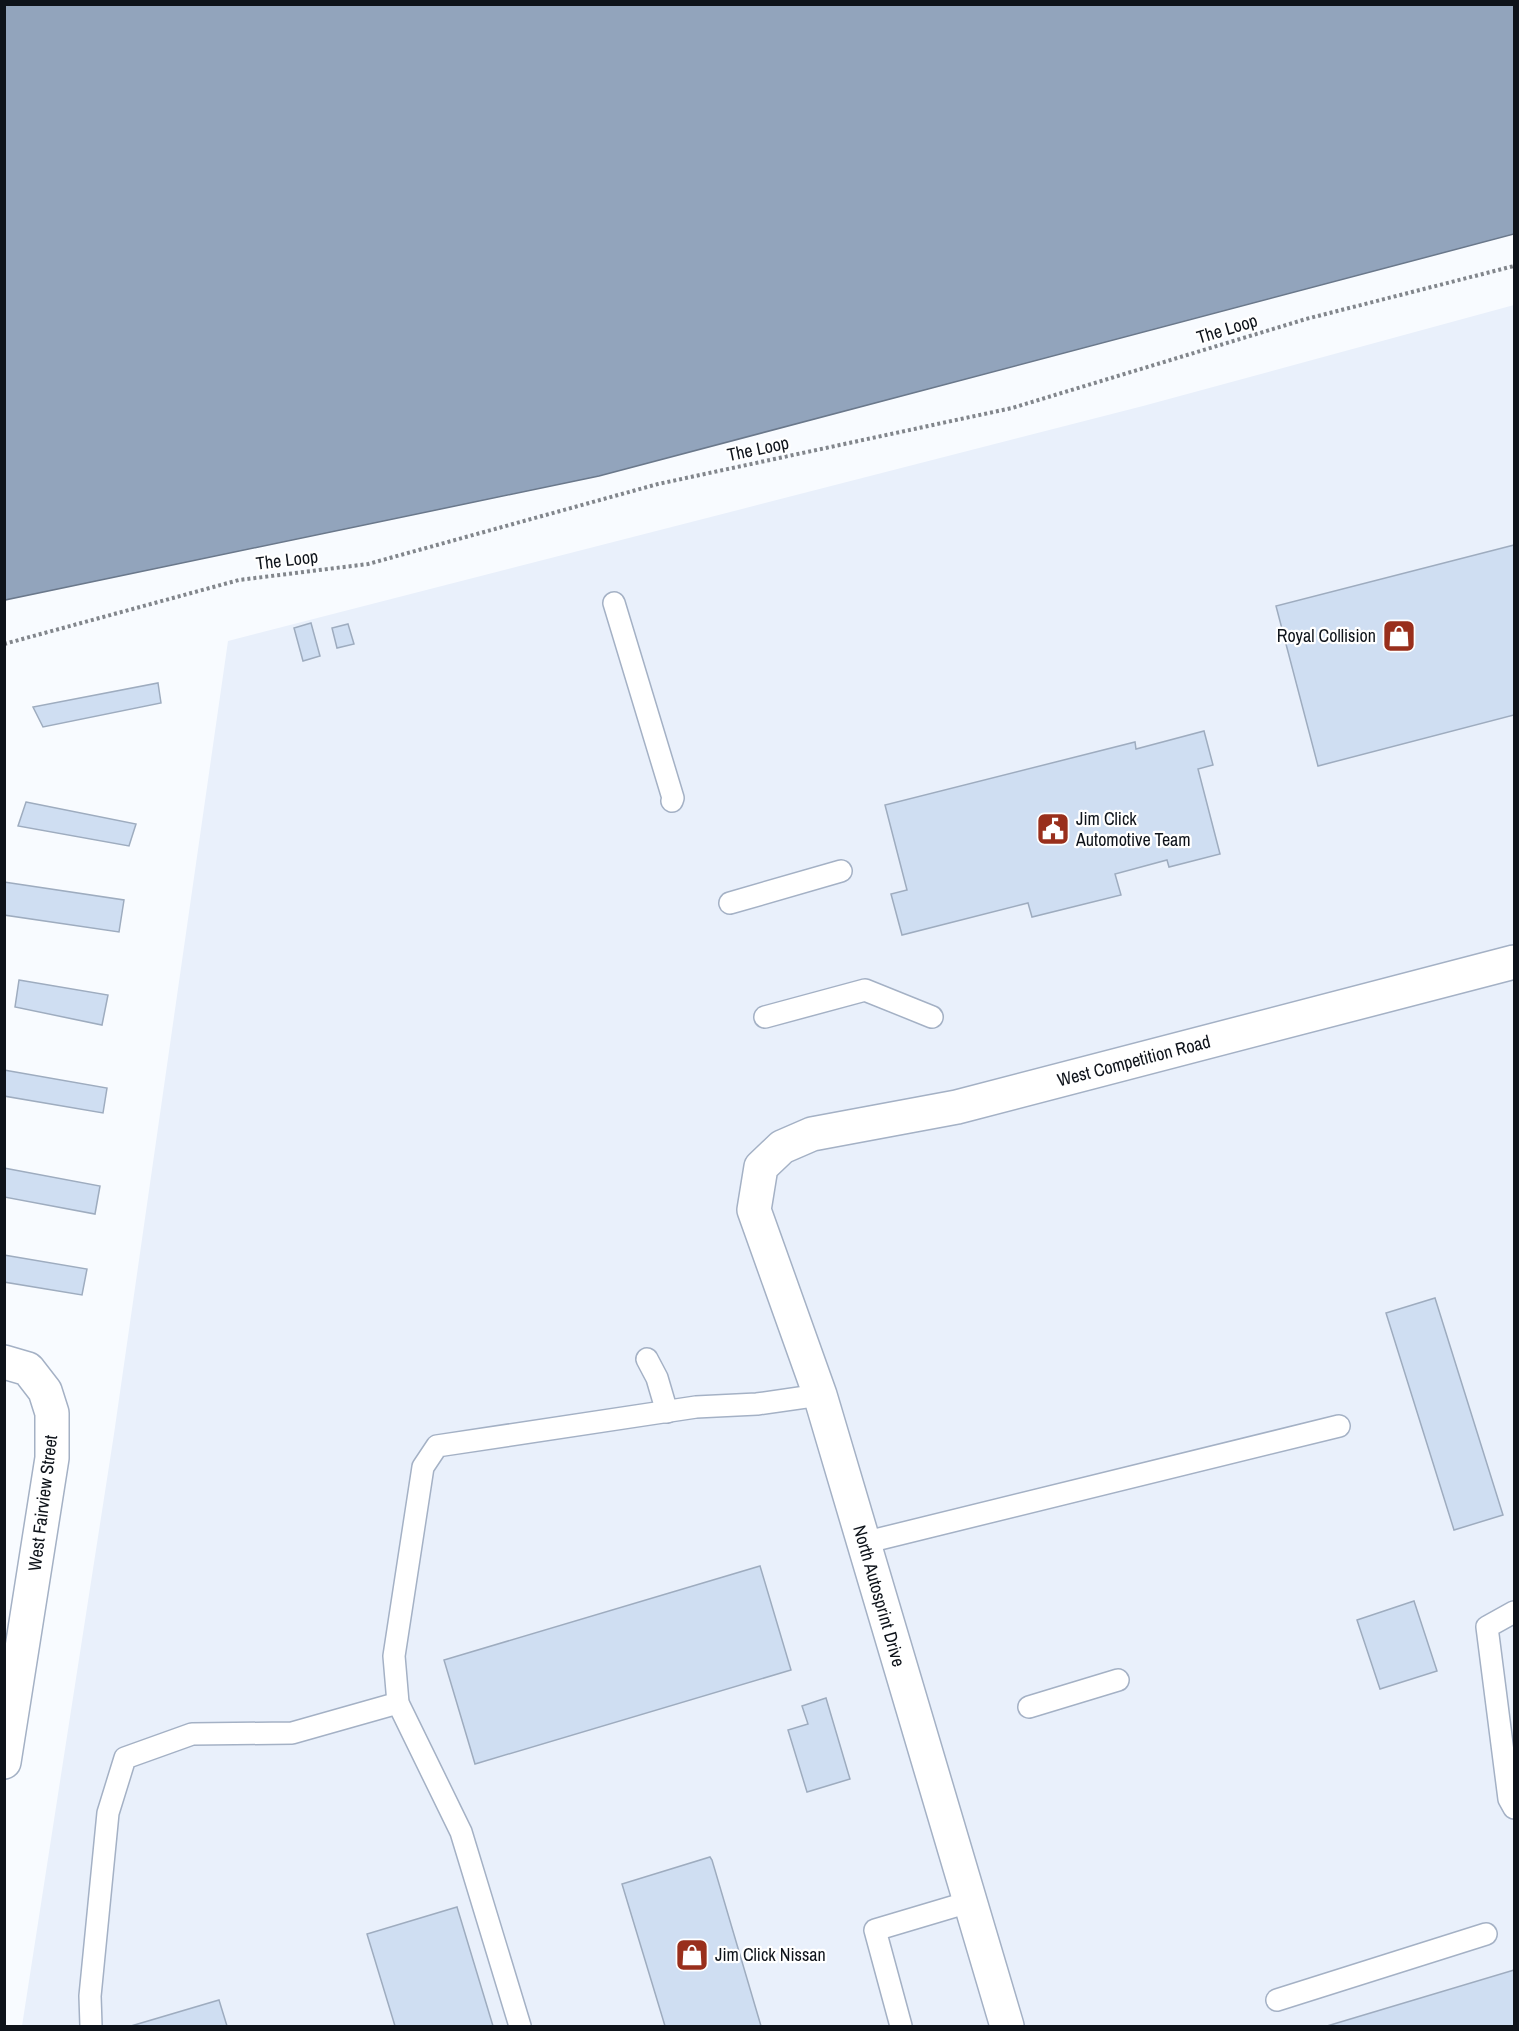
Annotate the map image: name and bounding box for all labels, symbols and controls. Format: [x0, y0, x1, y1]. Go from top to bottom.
street label: The Loop [1193, 307, 1260, 350]
street label: The Loop [725, 430, 791, 467]
street label: The Loop [254, 543, 319, 576]
shop icon: Royal Collision [1381, 618, 1417, 654]
place label: Royal Collision [1277, 623, 1376, 648]
place label: Jim Click Automotive Team [1075, 806, 1191, 852]
public building icon: Jim Click Automotive Team [1035, 811, 1071, 847]
street label: West Competition Road [1054, 1029, 1213, 1092]
street label: West Fairview Street [22, 1434, 63, 1572]
street label: North Autosprint Drive [847, 1522, 912, 1670]
shop icon: Jim Click Nissan [674, 1937, 710, 1973]
place label: Jim Click Nissan [715, 1942, 826, 1967]

